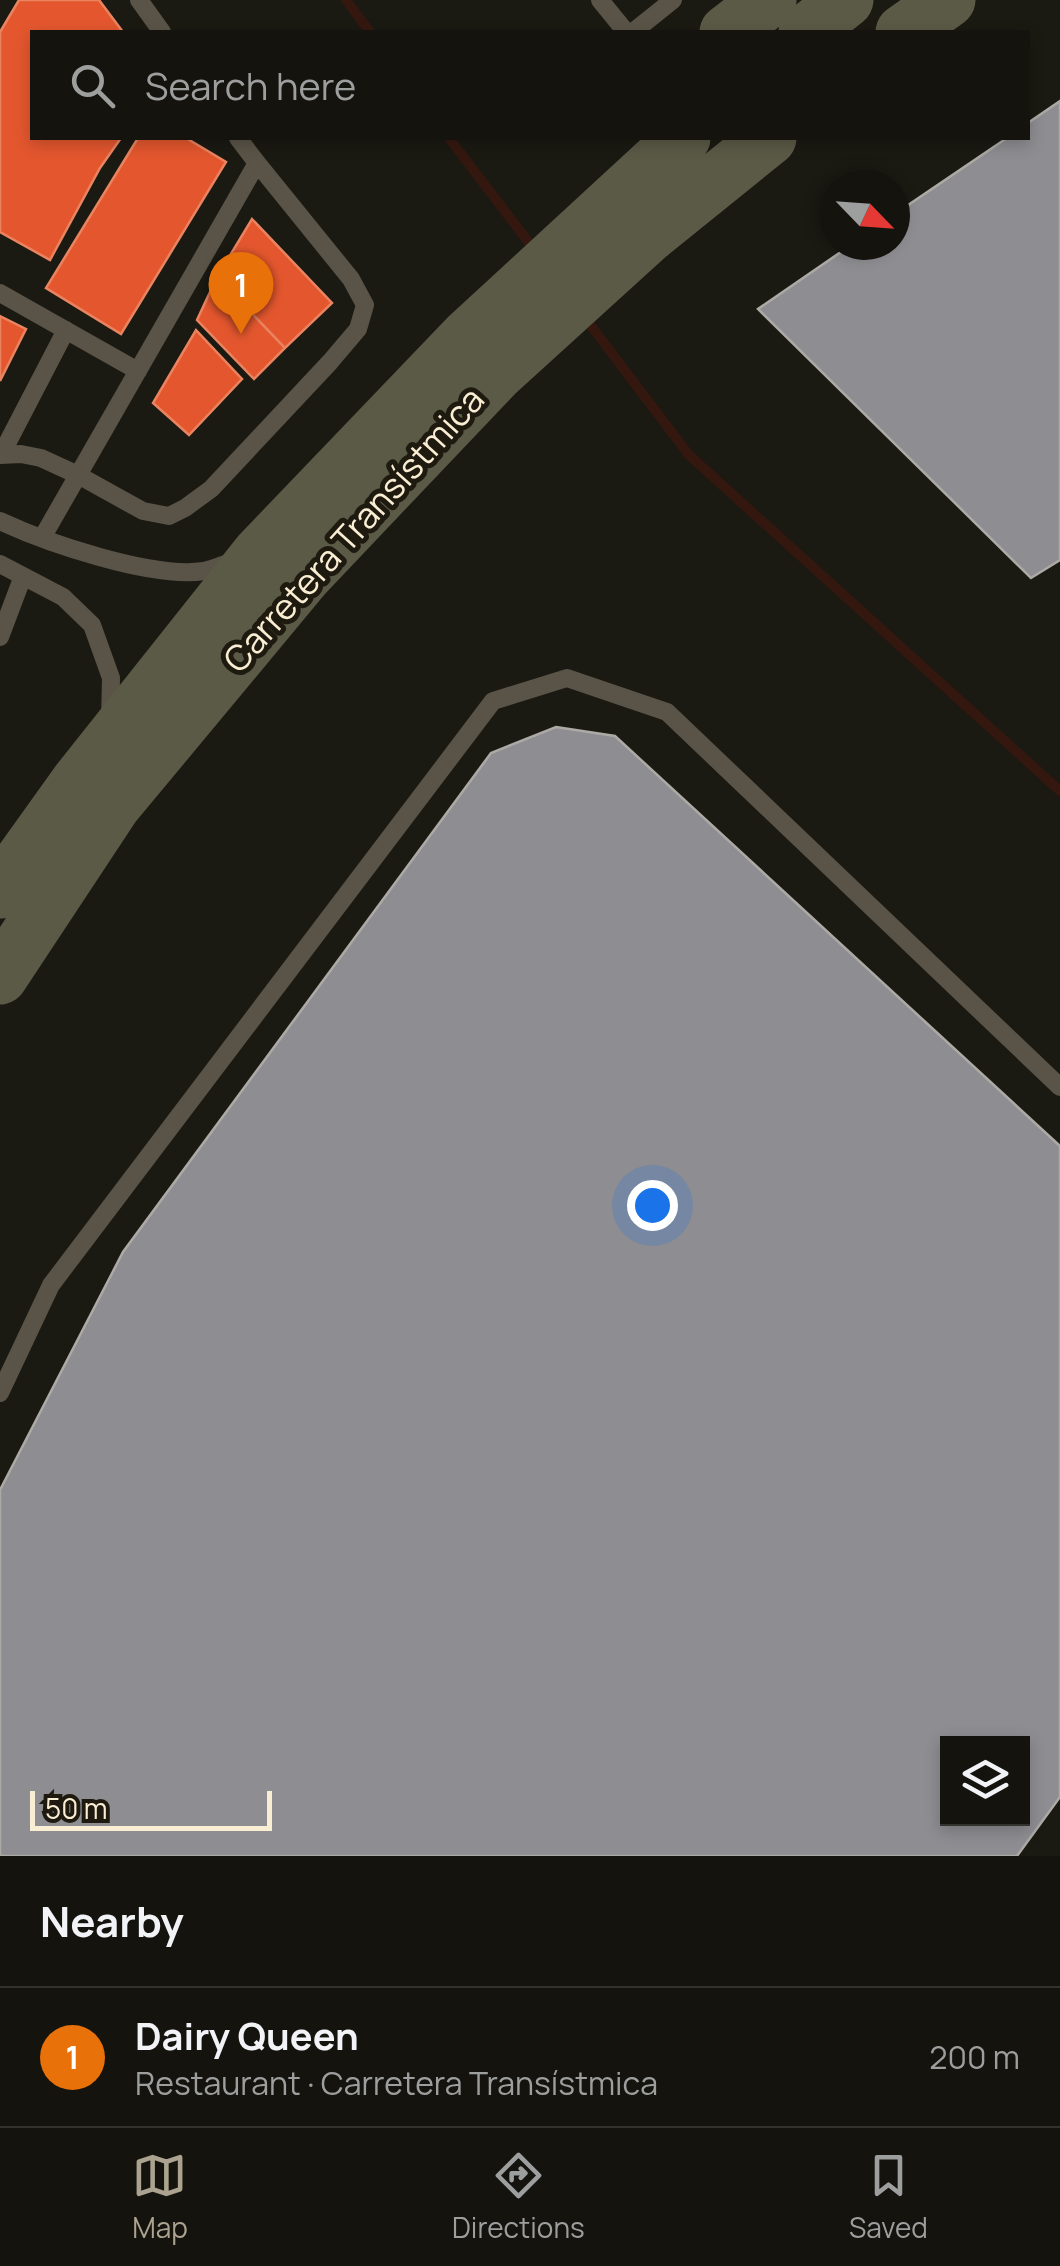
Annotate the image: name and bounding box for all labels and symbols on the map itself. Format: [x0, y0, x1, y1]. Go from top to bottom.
north arrow [820, 170, 910, 260]
pin: 1 [208, 252, 274, 334]
street label: Carretera Transístmica [212, 376, 494, 682]
your location [627, 1180, 678, 1231]
scale bar [30, 1786, 272, 1830]

